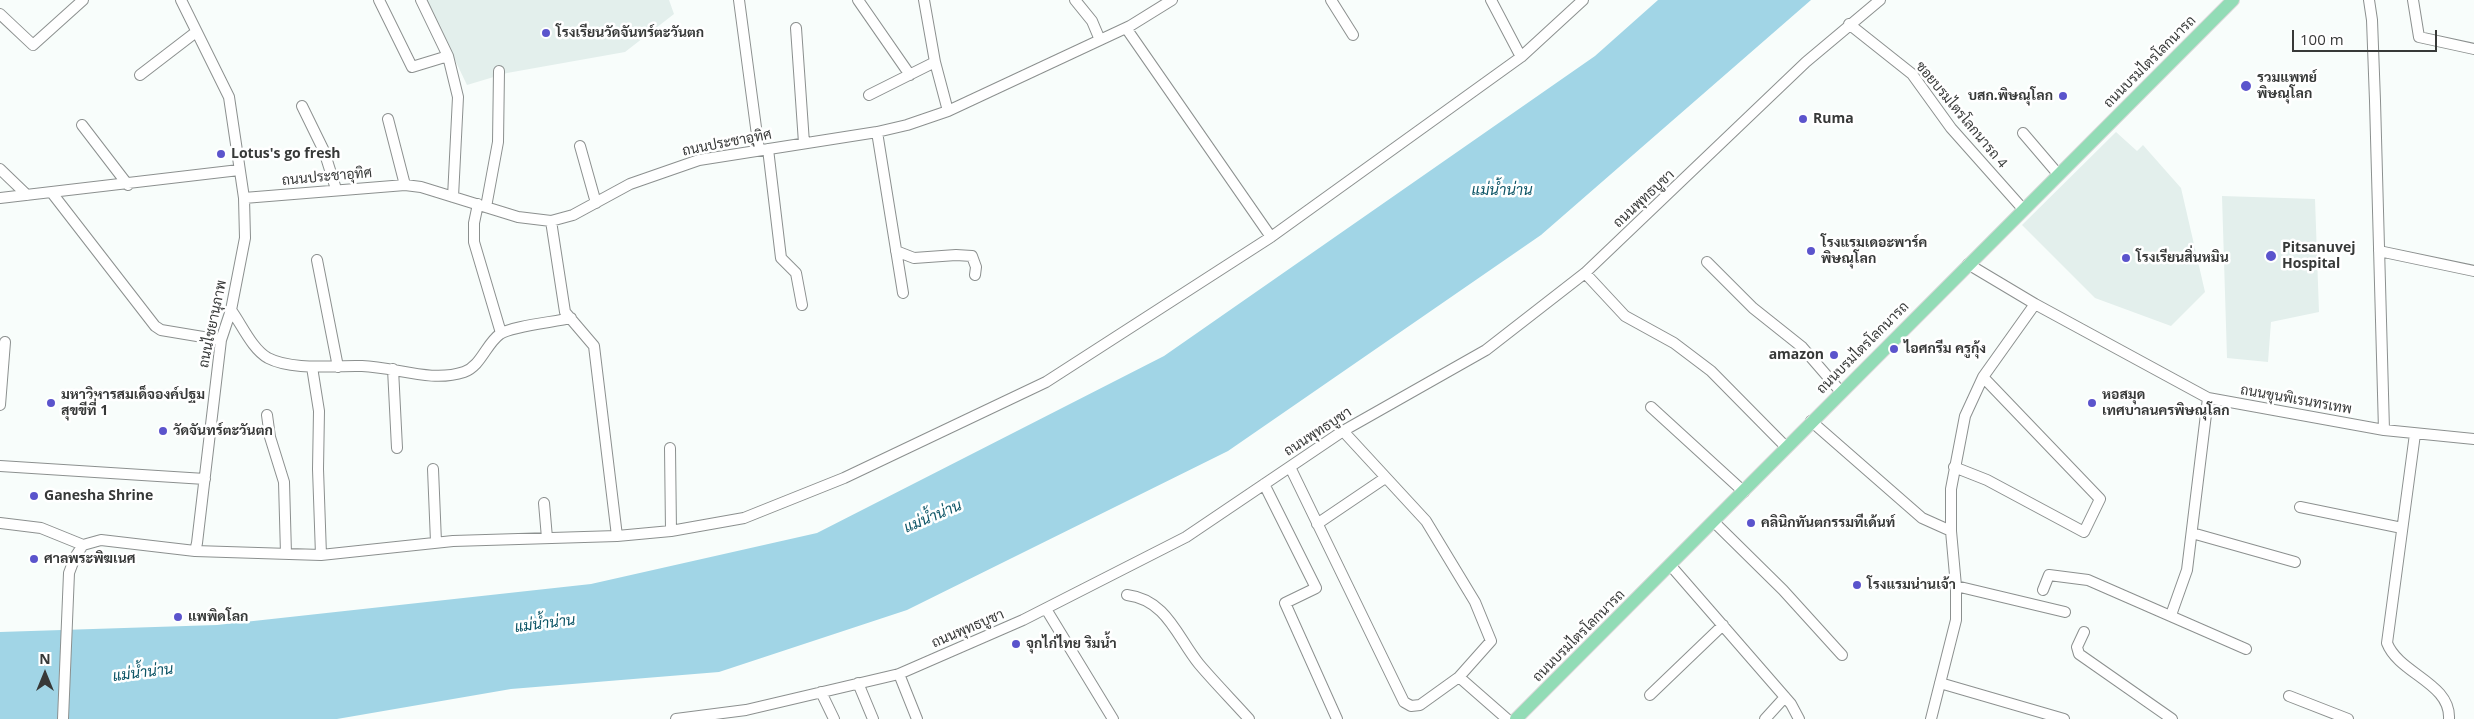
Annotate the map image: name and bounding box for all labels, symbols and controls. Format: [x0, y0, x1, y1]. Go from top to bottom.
street label: ถนนบรมไตรโลกนารถ [2100, 12, 2200, 112]
scale bar [2294, 20, 2439, 52]
place label: โรงเรียนวัดจันทร์ตะวันตก [556, 25, 704, 41]
marker: โรงเรียนวัดจันทร์ตะวันตก [540, 27, 552, 39]
text: 100 m [2300, 29, 2344, 49]
street label: ซอยบรมไตรโลกนารถ 4 [1912, 58, 2010, 172]
place label: รวมแพทย์ พิษณุโลก [2257, 70, 2317, 102]
marker: รวมแพทย์ พิษณุโลก [2239, 79, 2253, 93]
place label: บสก.พิษณุโลก [1968, 88, 2053, 104]
marker: บสก.พิษณุโลก [2057, 90, 2069, 102]
place label: Ruma [1813, 111, 1854, 127]
marker: Ruma [1797, 113, 1809, 125]
street label: ถนนประชาอุทิศ [681, 126, 773, 160]
place label: Lotus's go fresh [231, 146, 341, 162]
marker: Lotus's go fresh [215, 148, 227, 160]
street label: ถนนประชาอุทิศ [281, 165, 373, 189]
street label: ถนนพุทธบูชา [1610, 167, 1678, 231]
water label: แม่น้ำน่าน [1471, 182, 1533, 200]
place label: โรงแรมเดอะพาร์ค พิษณุโลก [1821, 235, 1927, 268]
place label: Pitsanuvej Hospital [2282, 240, 2355, 272]
marker: โรงแรมเดอะพาร์ค พิษณุโลก [1805, 245, 1817, 257]
marker: Pitsanuvej Hospital [2264, 249, 2278, 263]
place label: โรงเรียนสิ่นหมิน [2136, 250, 2229, 266]
marker: โรงเรียนสิ่นหมิน [2120, 252, 2132, 264]
street label: ถนนไชยานุภาพ [196, 279, 230, 369]
street label: ถนนบรมไตรโลกนารถ [1813, 298, 1913, 398]
place label: ไอศกรีม ครูกุ้ง [1904, 341, 1986, 357]
marker: ไอศกรีม ครูกุ้ง [1888, 343, 1900, 355]
place label: amazon [1769, 347, 1824, 363]
marker: amazon [1828, 349, 1840, 361]
street label: ถนนขุนพิเรนทรเทพ [2239, 382, 2353, 418]
place label: มหาวิหารสมเด็จองค์ปฐม สุขขีที่ 1 [61, 387, 205, 420]
place label: หอสมุด เทศบาลนครพิษณุโลก [2102, 387, 2230, 420]
marker: มหาวิหารสมเด็จองค์ปฐม สุขขีที่ 1 [45, 397, 57, 409]
marker: หอสมุด เทศบาลนครพิษณุโลก [2086, 397, 2098, 409]
street label: ถนนพุทธบูชา [1281, 404, 1355, 460]
place label: วัดจันทร์ตะวันตก [173, 423, 273, 439]
marker: วัดจันทร์ตะวันตก [157, 425, 169, 437]
place label: Ganesha Shrine [44, 488, 153, 504]
marker: Ganesha Shrine [28, 490, 40, 502]
water label: แม่น้ำน่าน [901, 497, 965, 537]
place label: คลินิกทันตกรรมทีเด้นท์ [1761, 515, 1895, 531]
marker: คลินิกทันตกรรมทีเด้นท์ [1745, 517, 1757, 529]
place label: ศาลพระพิฆเนศ [44, 551, 136, 567]
marker: ศาลพระพิฆเนศ [28, 553, 40, 565]
place label: โรงแรมน่านเจ้า [1867, 577, 1956, 593]
marker: โรงแรมน่านเจ้า [1851, 579, 1863, 591]
street label: ถนนบรมไตรโลกนารถ [1529, 586, 1629, 686]
street label: ถนนพุทธบูชา [929, 606, 1007, 652]
place label: แพพิดโลก [188, 609, 248, 625]
marker: แพพิดโลก [172, 611, 184, 623]
water label: แม่น้ำน่าน [514, 611, 576, 637]
place label: จุกไก่ไทย ริมน้ำ [1026, 636, 1117, 652]
marker: จุกไก่ไทย ริมน้ำ [1010, 638, 1022, 650]
north arrow [20, 649, 70, 699]
text: N [39, 649, 51, 668]
water label: แม่น้ำน่าน [112, 660, 174, 686]

